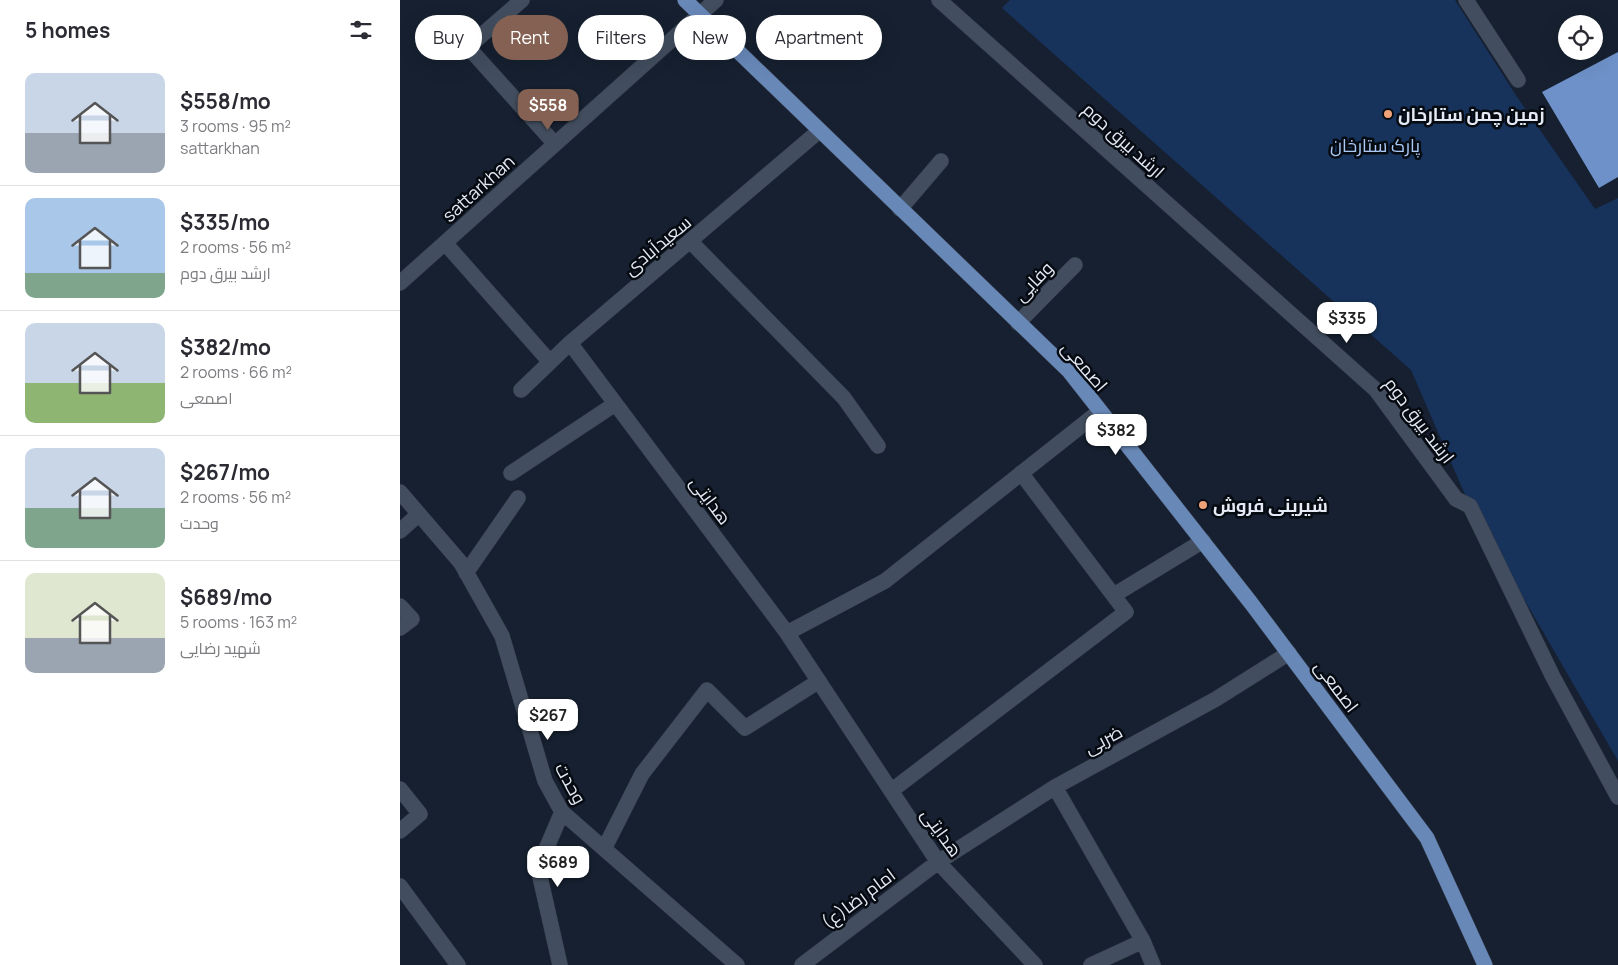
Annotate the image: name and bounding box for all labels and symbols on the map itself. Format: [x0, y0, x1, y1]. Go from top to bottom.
pin: $558 [518, 88, 578, 131]
street label: ارشد بیرق دوم [1077, 97, 1170, 184]
place label: زمین چمن ستارخان [1398, 102, 1545, 127]
marker: زمین چمن ستارخان [1382, 108, 1394, 120]
park label: پارک ستارخان [1330, 133, 1420, 158]
street label: sattarkhan [437, 149, 519, 227]
street label: سعیدآبادی [618, 210, 696, 280]
street label: وفایی [1008, 256, 1058, 306]
pin: $335 [1317, 302, 1377, 344]
street label: اصمعی [1057, 336, 1113, 396]
street label: ارشد بیرق دوم [1379, 372, 1460, 469]
pin: $382 [1086, 414, 1146, 456]
street label: هدایتی [685, 471, 737, 529]
place label: شیرینی فروش [1213, 493, 1328, 517]
marker: شیرینی فروش [1197, 499, 1209, 511]
street label: اصمعی [1310, 655, 1364, 717]
pin: $267 [518, 698, 578, 741]
street label: ضربی [1080, 719, 1126, 759]
street label: وحدت [550, 758, 592, 808]
street label: هدایتی [916, 803, 968, 861]
pin: $689 [528, 846, 588, 888]
street label: امام رضا(ع) [816, 862, 900, 934]

